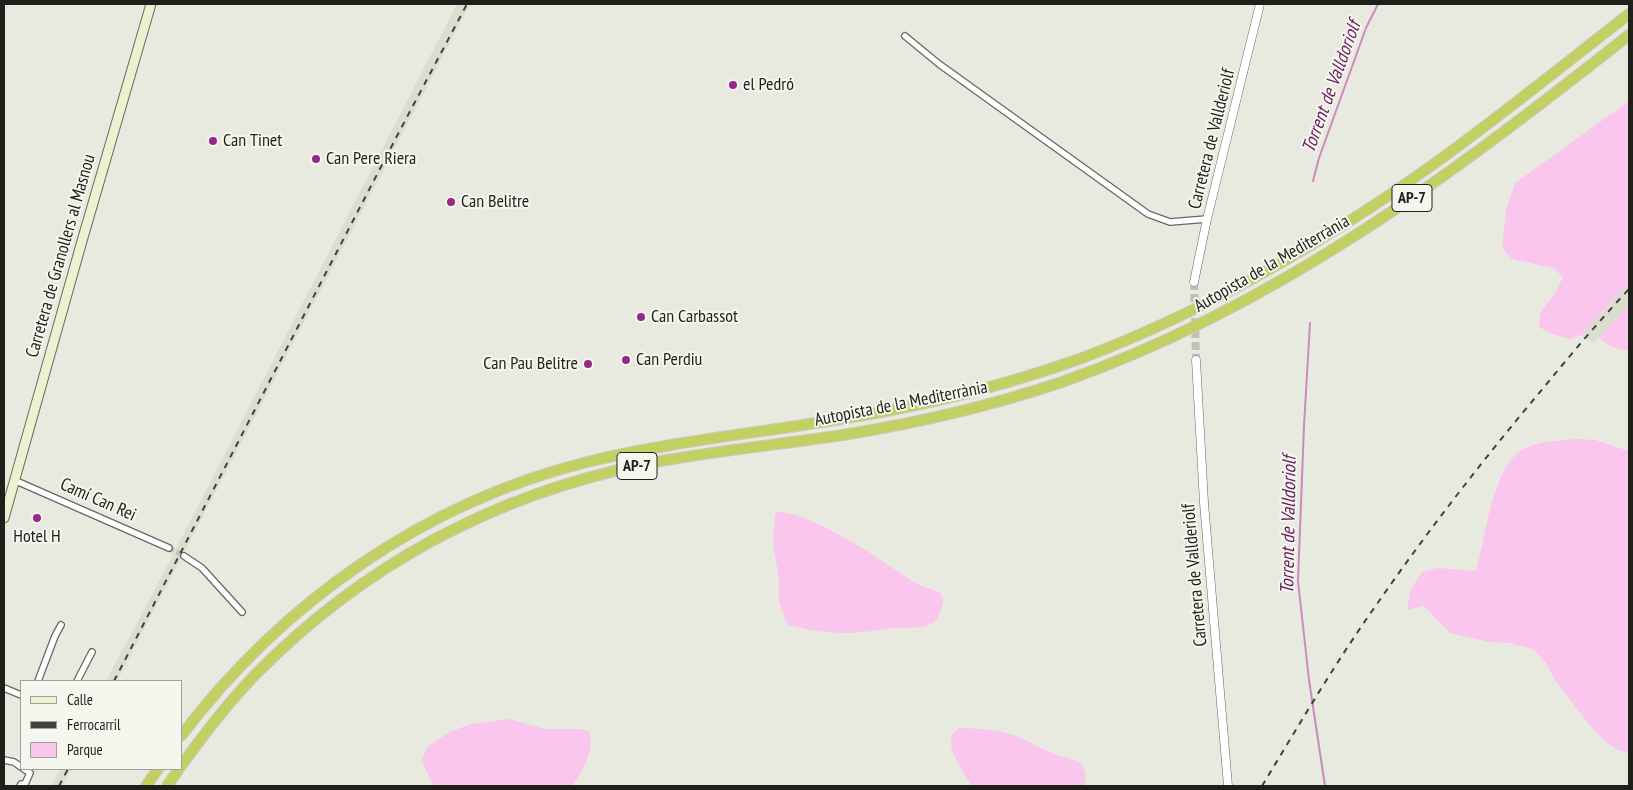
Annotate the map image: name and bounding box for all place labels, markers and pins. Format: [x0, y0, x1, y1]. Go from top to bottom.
place label: el Pedró [743, 74, 794, 96]
marker: el Pedró [727, 79, 739, 91]
place label: Can Tinet [223, 130, 282, 152]
marker: Can Tinet [207, 135, 219, 147]
place label: Can Pere Riera [326, 148, 416, 170]
marker: Can Pere Riera [310, 153, 322, 165]
place label: Can Belitre [461, 191, 529, 213]
marker: Can Belitre [445, 196, 457, 208]
place label: Can Carbassot [651, 306, 738, 328]
marker: Can Carbassot [635, 311, 647, 323]
place label: Can Perdiu [636, 349, 702, 371]
place label: Can Pau Belitre [483, 353, 578, 375]
marker: Can Perdiu [620, 354, 632, 366]
marker: Can Pau Belitre [582, 358, 594, 370]
marker: Hotel H [31, 512, 43, 524]
place label: Hotel H [13, 526, 61, 548]

